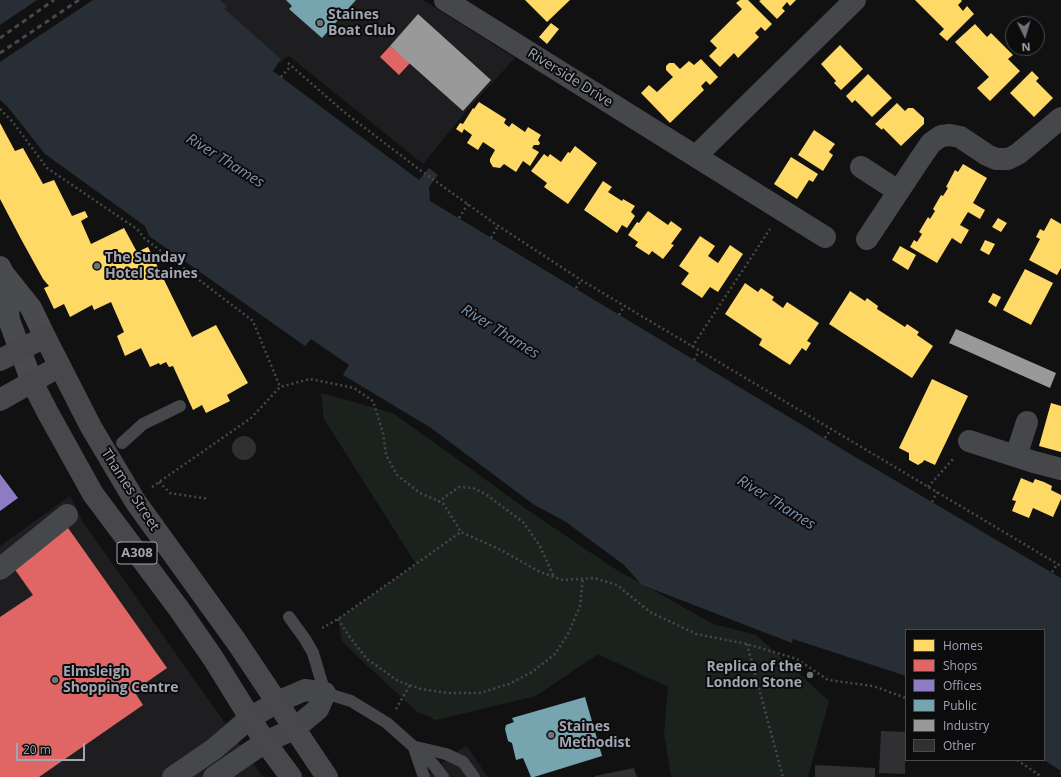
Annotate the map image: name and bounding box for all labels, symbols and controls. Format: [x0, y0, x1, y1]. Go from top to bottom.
place label: Staines Boat Club [328, 7, 395, 40]
north arrow [1005, 16, 1045, 56]
marker: Staines Boat Club [315, 18, 325, 28]
text: N [1021, 40, 1031, 55]
street label: Riverside Drive [524, 45, 616, 111]
water label: River Thames [183, 130, 267, 192]
place label: The Sunday Hotel Staines [105, 250, 198, 282]
marker: The Sunday Hotel Staines [92, 261, 102, 271]
water label: River Thames [458, 301, 542, 363]
street label: Thames Street [97, 446, 163, 534]
water label: River Thames [734, 472, 818, 534]
road number: A308 [117, 542, 157, 564]
legend [905, 629, 1045, 761]
text: Homes [943, 637, 983, 654]
text: Shops [943, 657, 977, 674]
place label: Replica of the London Stone [706, 659, 802, 692]
place label: Elmsleigh Shopping Centre [63, 664, 178, 696]
marker: Replica of the London Stone [805, 670, 815, 680]
marker: Elmsleigh Shopping Centre [50, 675, 60, 685]
text: Offices [943, 677, 982, 694]
text: Public [943, 697, 977, 714]
text: Industry [943, 717, 989, 734]
place label: Staines Methodist [559, 719, 631, 752]
marker: Staines Methodist [546, 730, 556, 740]
scale bar [18, 735, 87, 761]
text: Other [943, 737, 976, 754]
text: 20 m [23, 741, 51, 758]

